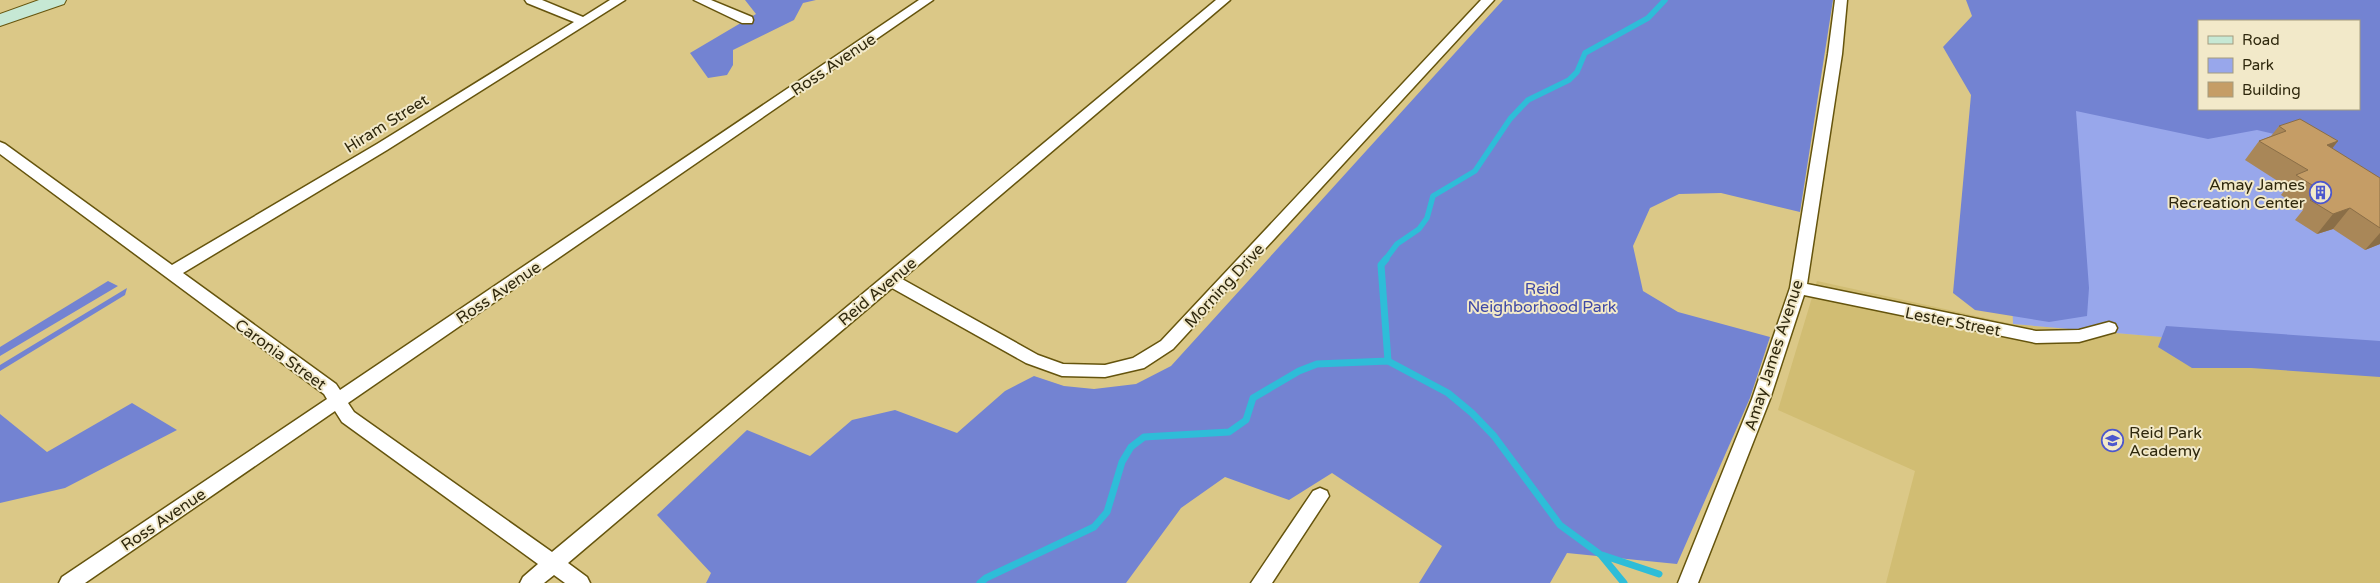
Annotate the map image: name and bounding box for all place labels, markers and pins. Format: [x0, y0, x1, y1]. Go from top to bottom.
place label: Amay James Recreation Center [2168, 175, 2306, 213]
building icon: Amay James Recreation Center [2309, 181, 2333, 205]
place label: Reid Park Academy [2129, 423, 2202, 461]
school or university icon: Reid Park Academy [2101, 429, 2125, 453]

